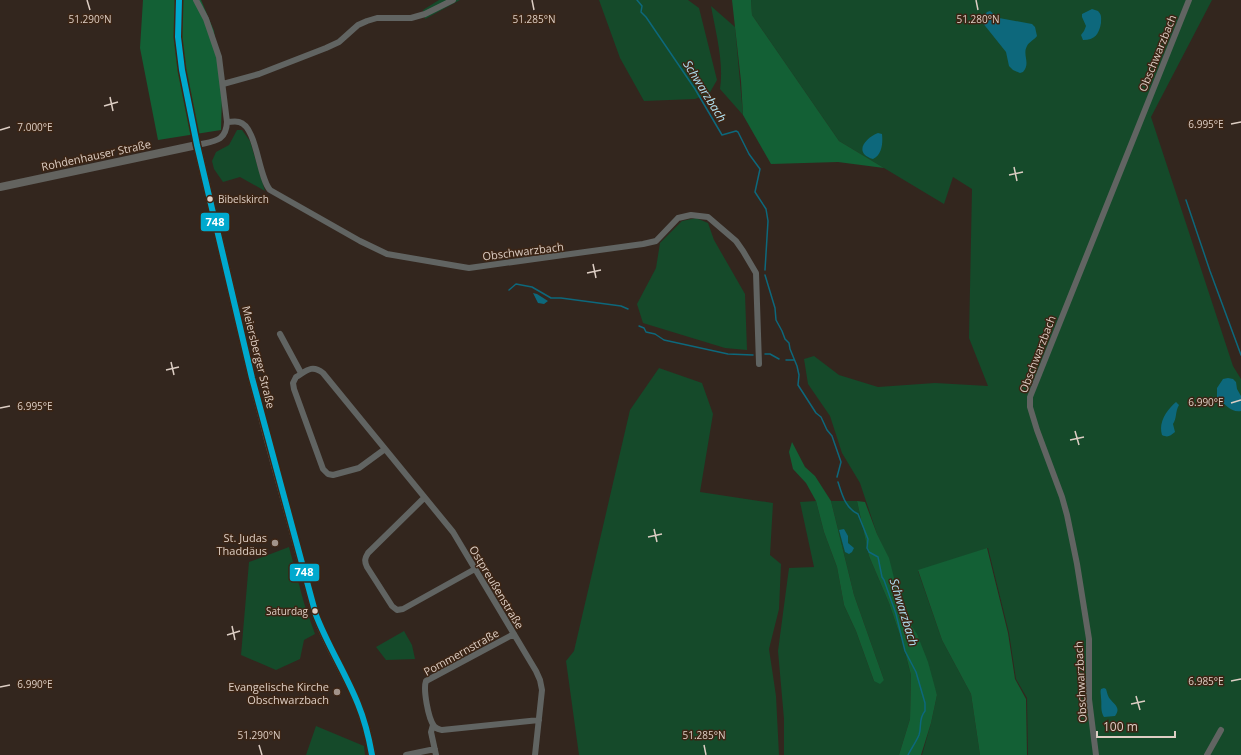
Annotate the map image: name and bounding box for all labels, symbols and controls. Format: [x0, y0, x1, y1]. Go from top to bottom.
text: 51.290°N [68, 12, 112, 26]
text: 51.285°N [512, 12, 556, 26]
text: 51.280°N [956, 12, 1000, 26]
street label: Obschwarzbach [1135, 12, 1179, 94]
water label: Schwarzbach [679, 57, 731, 125]
text: 6.995°E [1188, 117, 1224, 131]
text: 7.000°E [17, 120, 53, 134]
street label: Rohdenhauser Straße [40, 136, 152, 174]
place label: Bibelskirch [218, 192, 269, 206]
marker: Bibelskirch [205, 194, 215, 204]
line badge: 748 [200, 212, 230, 232]
text: 748 [206, 214, 224, 229]
street label: Obschwarzbach [482, 239, 564, 263]
street label: Meiersberger Straße [239, 304, 279, 410]
street label: Obschwarzbach [1015, 313, 1059, 395]
text: 6.990°E [1188, 395, 1224, 409]
text: 6.995°E [17, 399, 53, 413]
place label: St. Judas Thaddäus [217, 530, 267, 558]
marker: St. Judas Thaddäus [270, 538, 280, 548]
street label: Ostpreußenstraße [466, 543, 528, 631]
line badge: 748 [289, 563, 320, 582]
text: 748 [295, 564, 313, 579]
water label: Schwarzbach [886, 576, 922, 648]
place label: Saturdag [266, 604, 309, 618]
marker: Saturdag [310, 606, 320, 616]
street label: Pommernstraße [421, 625, 501, 679]
street label: Obschwarzbach [1070, 641, 1090, 723]
text: 6.985°E [1188, 674, 1224, 688]
text: 6.990°E [17, 677, 53, 691]
place label: Evangelische Kirche Obschwarzbach [228, 679, 329, 707]
marker: Evangelische Kirche Obschwarzbach [332, 687, 342, 697]
scale bar [1097, 713, 1175, 739]
text: 100 m [1103, 718, 1138, 735]
text: 51.290°N [237, 728, 281, 742]
text: 51.285°N [682, 728, 726, 742]

